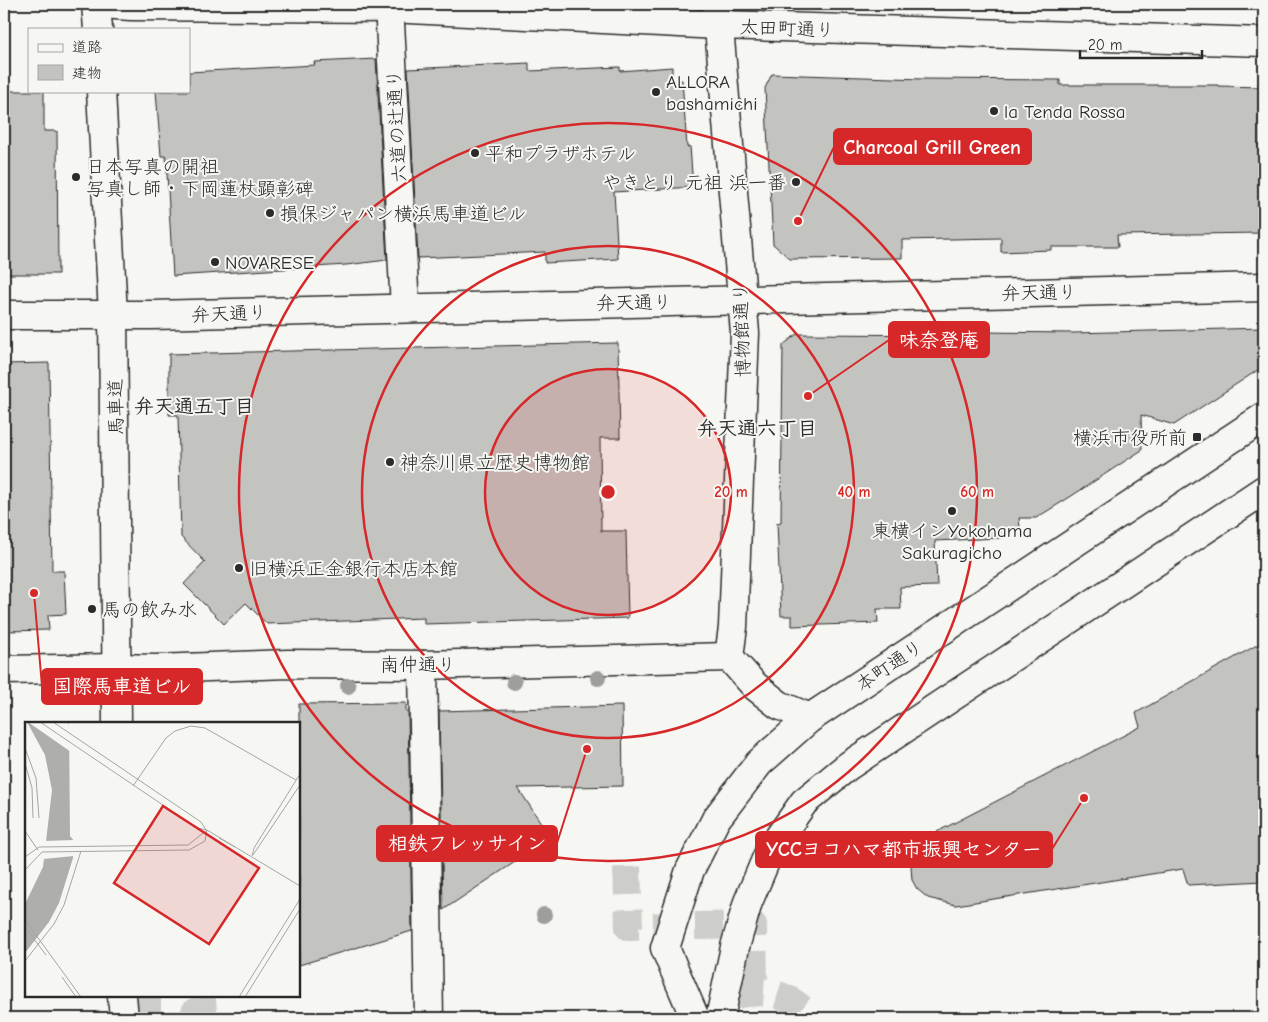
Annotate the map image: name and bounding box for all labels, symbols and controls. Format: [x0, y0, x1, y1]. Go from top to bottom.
street label: 太田町通り [739, 16, 835, 42]
legend [28, 28, 190, 92]
scale bar [1080, 28, 1203, 60]
text: 20 m [1088, 36, 1122, 54]
text: 道路 [72, 38, 102, 56]
text: 建物 [72, 64, 102, 82]
street label: 六道の辻通り [383, 68, 411, 183]
place label: ALLORA bashamichi [666, 71, 758, 115]
marker: ALLORA bashamichi [650, 86, 662, 98]
place label: la Tenda Rossa [1004, 101, 1126, 123]
marker: la Tenda Rossa [988, 105, 1000, 117]
callout: Charcoal Grill Green [834, 129, 1031, 164]
text: Charcoal Grill Green [843, 136, 1021, 159]
place label: 平和プラザホテル [485, 143, 636, 165]
marker: 平和プラザホテル [469, 147, 481, 159]
place label: 日本写真の開祖 写真し師・下岡蓮杖顕彰碑 [86, 156, 314, 200]
marker: 日本写真の開祖 写真し師・下岡蓮杖顕彰碑 [70, 171, 82, 183]
place label: やきとり 元祖 浜一番 [602, 172, 786, 194]
marker: やきとり 元祖 浜一番 [790, 176, 802, 188]
place label: 損保ジャパン横浜馬車道ビル [280, 203, 527, 225]
marker: 損保ジャパン横浜馬車道ビル [264, 207, 276, 219]
place label: NOVARESE [225, 252, 314, 274]
marker: NOVARESE [209, 256, 221, 268]
street label: 弁天通り [1001, 281, 1077, 305]
street label: 博物館通り [729, 282, 755, 378]
street label: 弁天通り [596, 291, 672, 315]
street label: 弁天通り [191, 302, 267, 326]
callout: 味奈登庵 [889, 322, 989, 357]
text: 味奈登庵 [899, 329, 979, 352]
street label: 馬車道 [105, 378, 127, 436]
district label: 弁天通五丁目 [134, 395, 254, 418]
district label: 弁天通六丁目 [697, 417, 817, 440]
place label: 横浜市役所前 [1073, 427, 1187, 449]
marker: 横浜市役所前 [1191, 431, 1203, 443]
place label: 神奈川県立歴史博物館 [400, 452, 590, 474]
marker: 神奈川県立歴史博物館 [384, 456, 396, 468]
centre of rings [599, 483, 617, 501]
text: 20 m [714, 483, 748, 501]
text: 40 m [838, 483, 871, 501]
text: 60 m [960, 483, 994, 501]
marker: 東横インYokohama Sakuragicho [946, 505, 958, 517]
place label: 東横インYokohama Sakuragicho [872, 520, 1032, 564]
place label: 旧横浜正金銀行本店本館 [249, 558, 458, 580]
marker: 旧横浜正金銀行本店本館 [233, 562, 245, 574]
place label: 馬の飲み水 [102, 599, 197, 621]
marker: 馬の飲み水 [86, 603, 98, 615]
street label: 本町通り [852, 635, 927, 696]
street label: 南仲通り [380, 654, 456, 676]
callout: 国際馬車道ビル [42, 669, 202, 704]
text: 国際馬車道ビル [52, 675, 192, 698]
inset map [25, 722, 300, 997]
callout: 相鉄フレッサイン [377, 826, 557, 861]
text: 相鉄フレッサイン [388, 832, 546, 855]
callout: YCCヨコハマ都市振興センター [756, 832, 1052, 867]
text: YCCヨコハマ都市振興センター [766, 838, 1042, 861]

